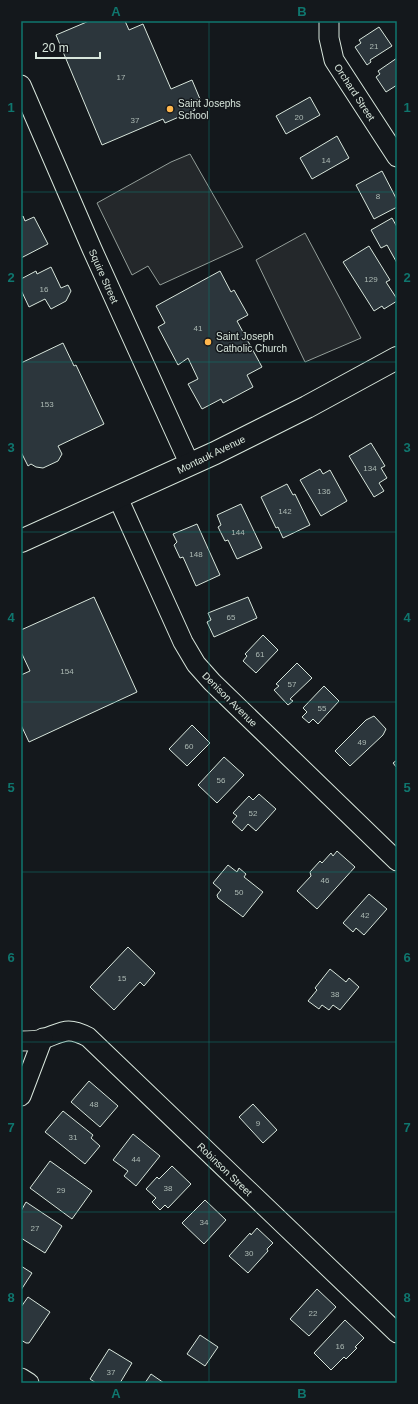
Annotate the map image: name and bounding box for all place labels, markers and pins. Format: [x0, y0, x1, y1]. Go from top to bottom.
place label: Saint Josephs School [178, 98, 241, 121]
marker: Saint Josephs School [165, 104, 175, 114]
place label: Saint Joseph Catholic Church [216, 331, 287, 354]
marker: Saint Joseph Catholic Church [203, 337, 213, 347]

